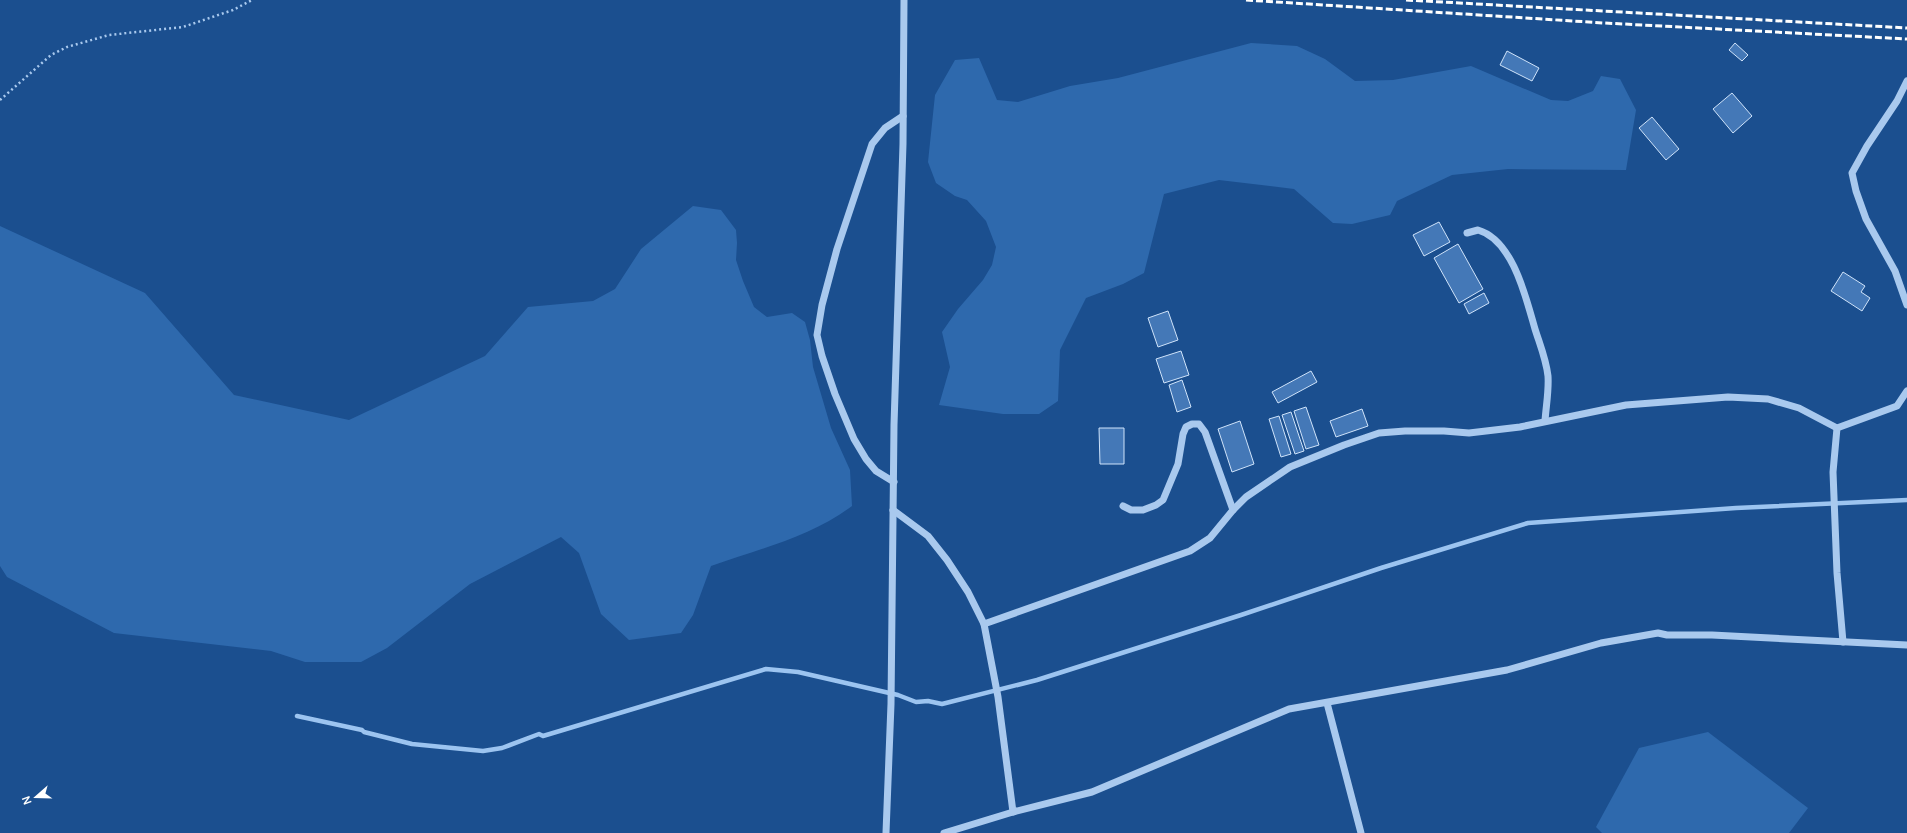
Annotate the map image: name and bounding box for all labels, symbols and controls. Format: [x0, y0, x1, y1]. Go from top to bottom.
north arrow [16, 777, 56, 817]
text: N [18, 794, 35, 807]

